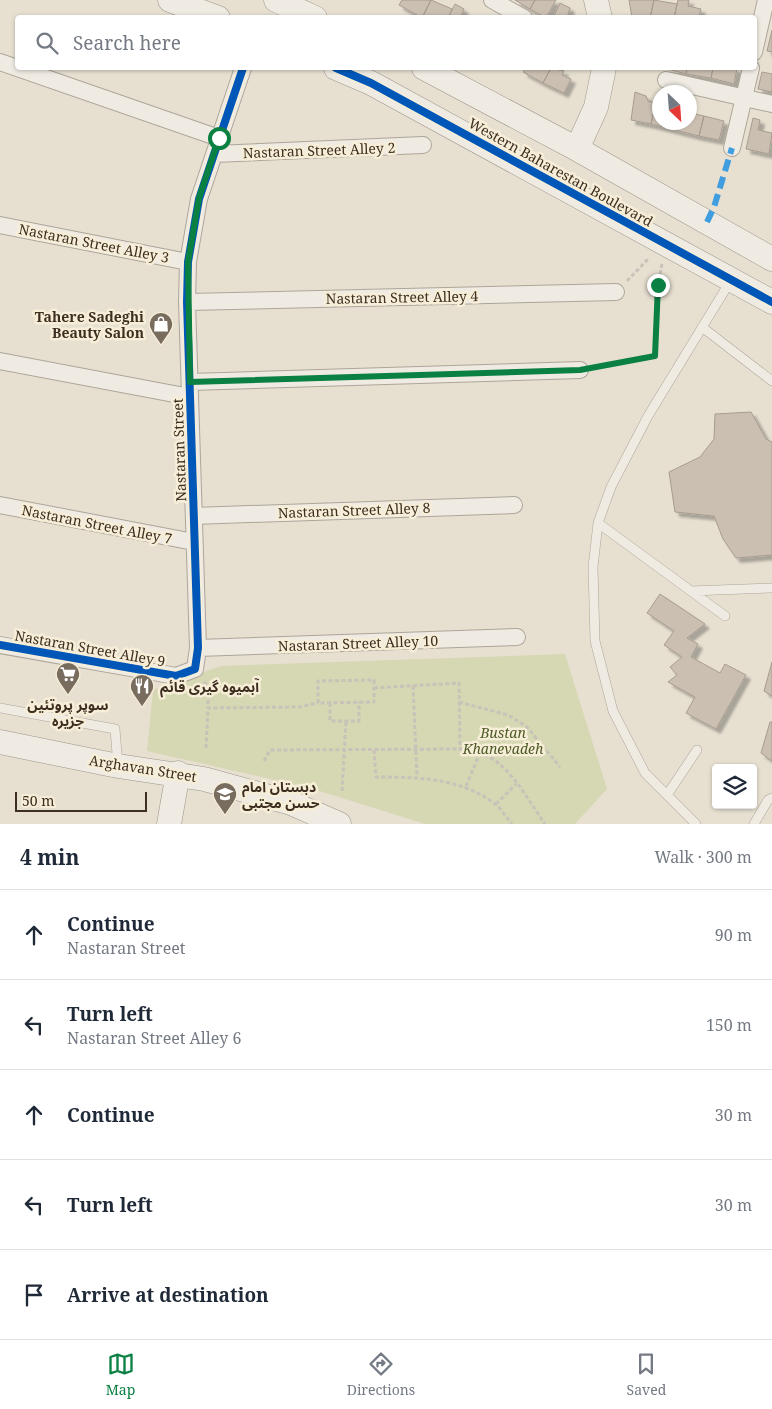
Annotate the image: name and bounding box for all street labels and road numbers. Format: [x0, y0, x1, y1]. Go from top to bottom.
street label: Western Baharestan Boulevard [465, 113, 657, 231]
street label: Nastaran Street Alley 2 [242, 138, 396, 162]
street label: Nastaran Street Alley 3 [17, 219, 171, 267]
street label: Nastaran Street Alley 4 [326, 286, 479, 308]
street label: Nastaran Street [168, 398, 190, 502]
street label: Nastaran Street Alley 8 [277, 498, 431, 522]
street label: Nastaran Street Alley 7 [20, 500, 174, 548]
street label: Nastaran Street Alley 9 [13, 625, 167, 671]
street label: Nastaran Street Alley 10 [277, 631, 439, 655]
street label: Arghavan Street [88, 750, 198, 786]

